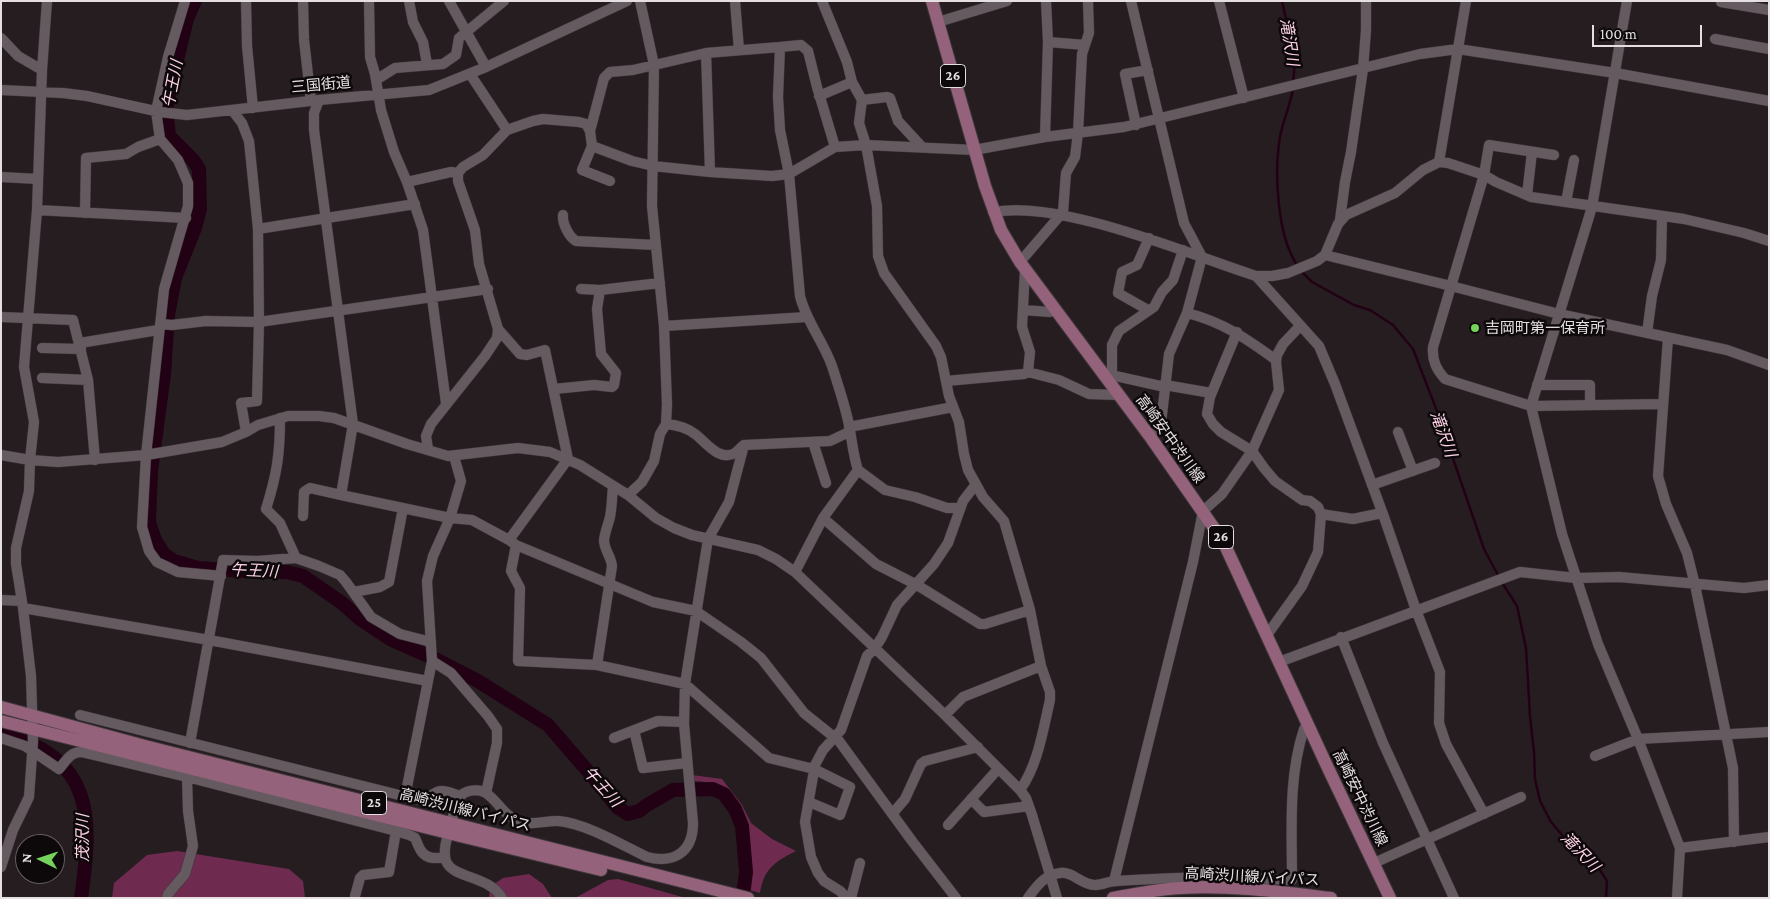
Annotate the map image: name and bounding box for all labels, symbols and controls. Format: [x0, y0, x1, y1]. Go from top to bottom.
scale bar [1595, 15, 1705, 47]
water label: 滝沢川 [1276, 17, 1302, 67]
text: 100 m [1600, 26, 1637, 42]
water label: 午王川 [159, 59, 187, 109]
road number: 26 [940, 64, 966, 88]
street label: 三国街道 [290, 73, 352, 97]
place label: 吉岡町第一保育所 [1485, 319, 1605, 337]
marker: 吉岡町第一保育所 [1469, 322, 1481, 334]
street label: 高崎安中渋川線 [1132, 391, 1208, 487]
water label: 滝沢川 [1426, 408, 1460, 460]
road number: 26 [1208, 526, 1234, 548]
water label: 午王川 [230, 560, 278, 582]
street label: 高崎安中渋川線 [1329, 747, 1391, 849]
water label: 午王川 [579, 763, 625, 811]
street label: 高崎渋川線バイパス [397, 785, 533, 835]
road number: 25 [362, 791, 386, 814]
water label: 茂沢川 [73, 814, 93, 862]
water label: 滝沢川 [1556, 828, 1604, 876]
north arrow [15, 834, 65, 884]
text: N [18, 853, 34, 863]
street label: 高崎渋川線バイパス [1184, 864, 1320, 890]

